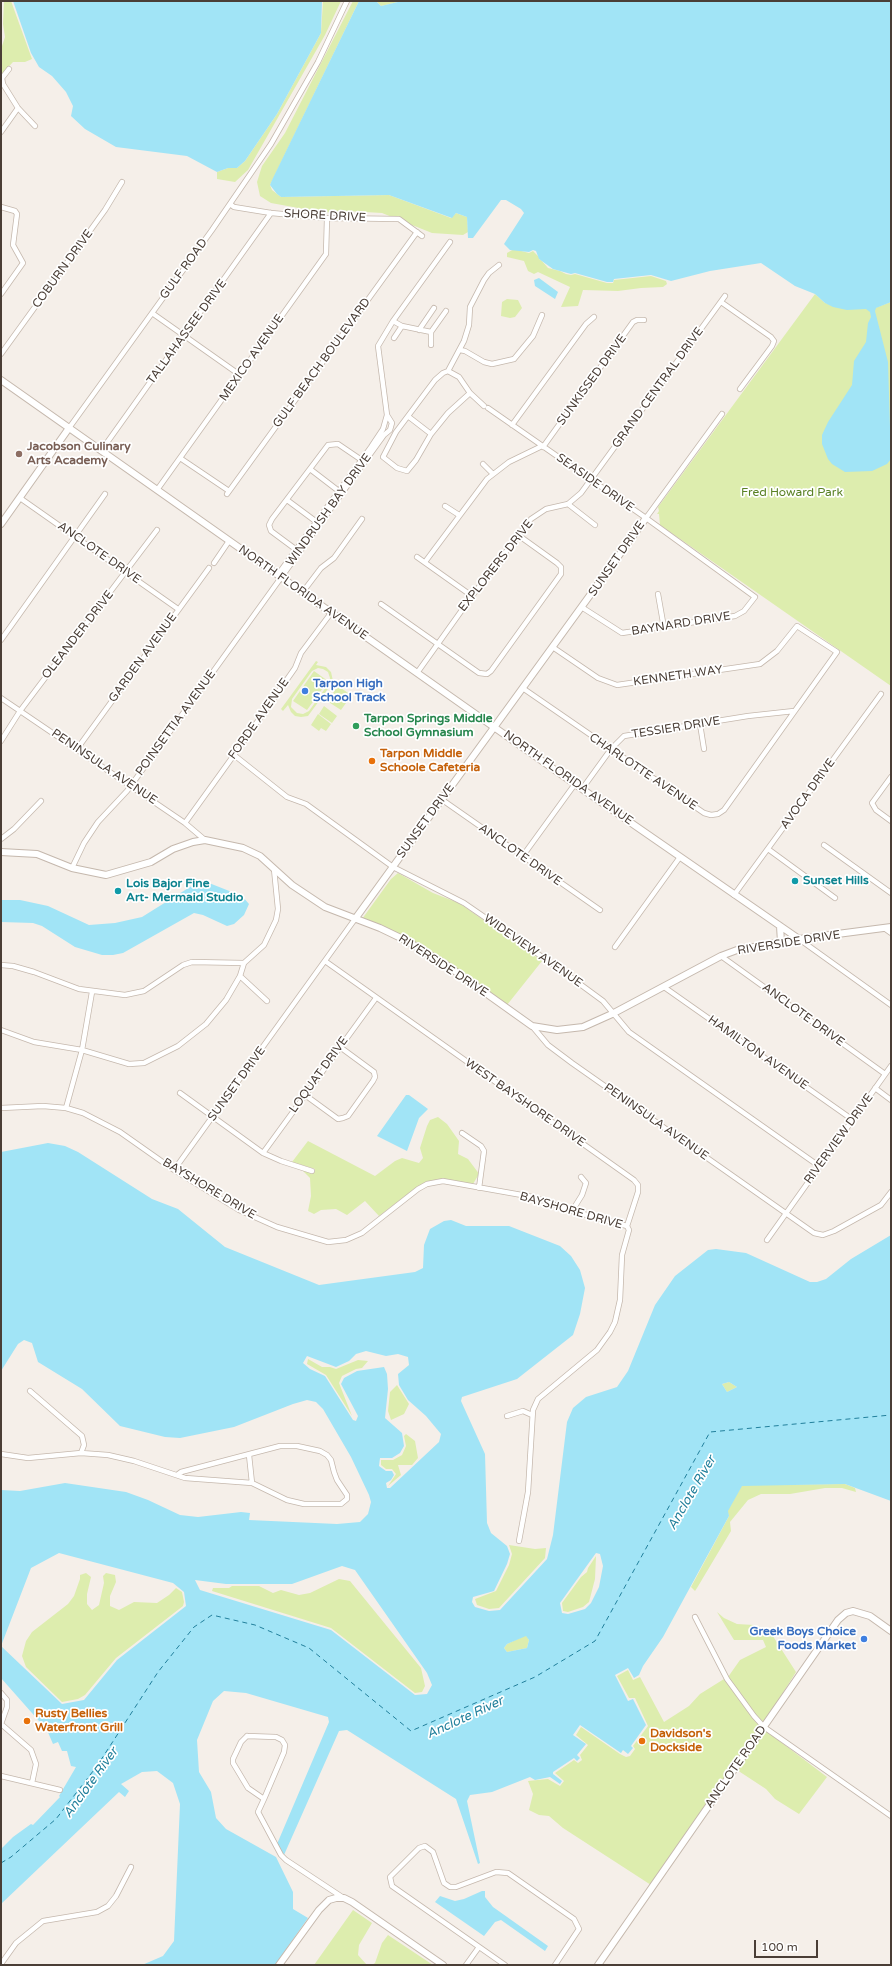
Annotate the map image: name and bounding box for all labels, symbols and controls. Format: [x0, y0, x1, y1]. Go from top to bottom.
street label: SHORE DRIVE [283, 207, 367, 225]
street label: COBURN DRIVE [30, 227, 96, 311]
street label: GULF ROAD [157, 236, 211, 302]
street label: TALLAHASSEE DRIVE [144, 277, 230, 387]
street label: GULF BEACH BOULEVARD [270, 295, 374, 431]
street label: MEXICO AVENUE [217, 312, 287, 404]
street label: GRAND CENTRAL DRIVE [609, 325, 707, 451]
street label: SUNKISSED DRIVE [554, 332, 630, 428]
place label: Jacobson Culinary Arts Academy [27, 440, 131, 468]
marker: Jacobson Culinary Arts Academy [14, 449, 24, 459]
street label: WINDRUSH BAY DRIVE [283, 451, 375, 569]
street label: SEASIDE DRIVE [553, 451, 637, 515]
park label: Fred Howard Park [741, 486, 843, 500]
street label: EXPLORERS DRIVE [456, 517, 536, 615]
street label: ANCLOTE DRIVE [55, 519, 143, 587]
street label: SUNSET DRIVE [586, 519, 648, 599]
street label: NORTH FLORIDA AVENUE [235, 543, 371, 643]
street label: OLEANDER DRIVE [39, 588, 117, 682]
street label: BAYNARD DRIVE [630, 609, 732, 639]
street label: GARDEN AVENUE [106, 611, 180, 705]
street label: KENNETH WAY [632, 663, 724, 689]
street label: POINSETTIA AVENUE [133, 667, 219, 779]
street label: FORDE AVENUE [226, 676, 292, 762]
place label: Tarpon High School Track [313, 677, 386, 705]
marker: Tarpon High School Track [300, 686, 310, 696]
place label: Tarpon Springs Middle School Gymnasium [364, 712, 493, 740]
street label: TESSIER DRIVE [631, 714, 721, 742]
marker: Tarpon Springs Middle School Gymnasium [351, 721, 361, 731]
street label: PENINSULA AVENUE [48, 726, 160, 808]
street label: NORTH FLORIDA AVENUE [500, 728, 636, 828]
street label: CHARLOTTE AVENUE [586, 730, 700, 814]
place label: Tarpon Middle Schoole Cafeteria [380, 747, 480, 775]
marker: Tarpon Middle Schoole Cafeteria [367, 756, 377, 766]
street label: AVOCA DRIVE [778, 756, 838, 832]
street label: SUNSET DRIVE [394, 781, 458, 861]
street label: ANCLOTE DRIVE [476, 821, 564, 889]
place label: Sunset Hills [803, 874, 869, 888]
marker: Sunset Hills [790, 876, 800, 886]
place label: Lois Bajor Fine Art- Mermaid Studio [126, 877, 243, 905]
marker: Lois Bajor Fine Art- Mermaid Studio [113, 886, 123, 896]
street label: WIDEVIEW AVENUE [481, 911, 585, 991]
street label: RIVERSIDE DRIVE [736, 928, 842, 958]
street label: RIVERSIDE DRIVE [395, 932, 491, 1000]
street label: ANCLOTE DRIVE [759, 980, 847, 1050]
street label: HAMILTON AVENUE [705, 1013, 811, 1093]
street label: LOQUAT DRIVE [286, 1034, 352, 1116]
street label: SUNSET DRIVE [205, 1044, 269, 1124]
street label: WEST BAYSHORE DRIVE [462, 1056, 588, 1150]
street label: PENINSULA AVENUE [601, 1080, 711, 1164]
street label: RIVERVIEW DRIVE [801, 1091, 877, 1187]
street label: BAYSHORE DRIVE [160, 1155, 258, 1223]
street label: BAYSHORE DRIVE [518, 1189, 624, 1233]
water label: Anclote River [665, 1453, 719, 1533]
place label: Greek Boys Choice Foods Market [749, 1625, 856, 1653]
marker: Greek Boys Choice Foods Market [859, 1634, 869, 1644]
water label: Anclote River [424, 1693, 506, 1743]
place label: Rusty Bellies Waterfront Grill [35, 1707, 123, 1735]
marker: Rusty Bellies Waterfront Grill [22, 1716, 32, 1726]
street label: ANCLOTE ROAD [702, 1723, 770, 1811]
place label: Davidson's Dockside [650, 1727, 711, 1755]
marker: Davidson's Dockside [637, 1736, 647, 1746]
water label: Anclote River [60, 1745, 122, 1821]
scale bar [756, 1932, 820, 1958]
text: 100 m [761, 1940, 798, 1954]

